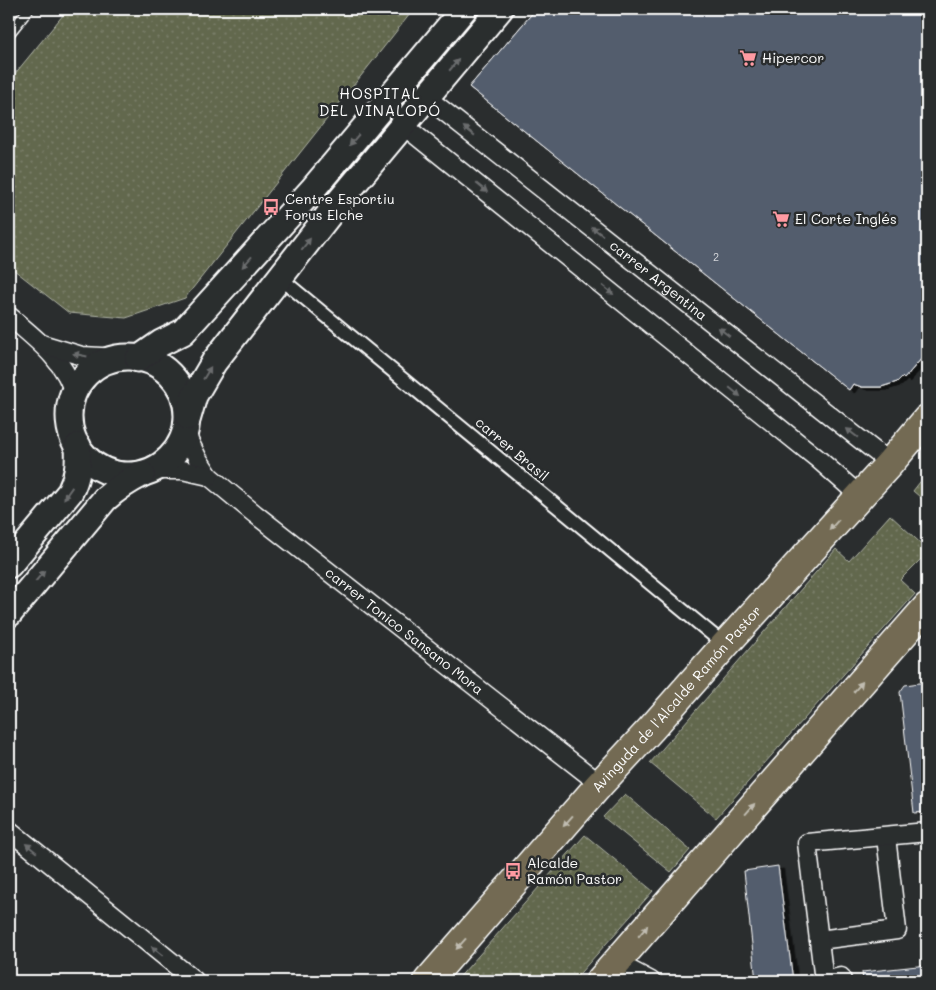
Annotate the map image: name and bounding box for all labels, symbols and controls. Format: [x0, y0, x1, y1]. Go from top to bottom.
supermarket icon: Hipercor [738, 48, 758, 68]
place label: Hipercor [762, 48, 824, 67]
one-way arrow [448, 59, 460, 71]
district label: HOSPITAL DEL VINALOPÓ [319, 83, 441, 120]
one-way arrow [463, 125, 476, 136]
one-way arrow [349, 134, 360, 147]
one-way arrow [475, 183, 488, 194]
place label: Centre Esportiu Forus Elche [285, 189, 395, 224]
bus stop icon: Centre Esportiu Forus Elche [261, 197, 281, 217]
supermarket icon: El Corte Inglés [771, 209, 791, 229]
place label: El Corte Inglés [795, 209, 897, 228]
one-way arrow [590, 226, 603, 237]
street label: carrer Argentina [606, 235, 712, 324]
one-way arrow [300, 238, 311, 251]
house number: 2 [713, 249, 719, 264]
one-way arrow [241, 256, 253, 268]
one-way arrow [601, 285, 614, 296]
one-way arrow [718, 327, 731, 338]
one-way arrow [71, 350, 87, 358]
one-way arrow [203, 366, 212, 379]
one-way arrow [728, 387, 741, 398]
street label: carrer Brasil [472, 412, 553, 485]
one-way arrow [846, 427, 859, 438]
one-way arrow [63, 486, 73, 499]
one-way arrow [828, 518, 840, 530]
street label: carrer Tonico Sansano Mora [322, 563, 488, 698]
one-way arrow [34, 570, 45, 582]
street label: Avinguda de l'Alcalde Ramón Pastor [587, 601, 765, 796]
one-way arrow [852, 680, 863, 693]
one-way arrow [744, 803, 756, 815]
one-way arrow [562, 814, 573, 827]
one-way arrow [25, 843, 38, 854]
place label: Alcalde Ramón Pastor [527, 853, 622, 888]
bus stop icon: Alcalde Ramón Pastor [503, 861, 523, 881]
one-way arrow [638, 925, 649, 938]
one-way arrow [456, 937, 467, 950]
one-way arrow [151, 945, 164, 956]

